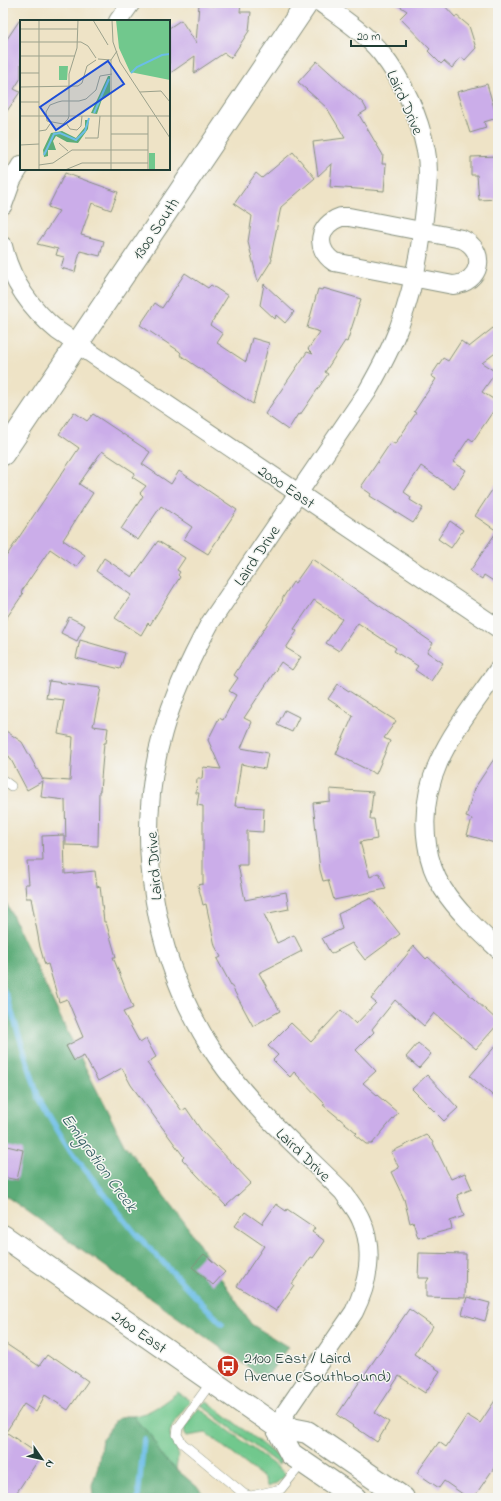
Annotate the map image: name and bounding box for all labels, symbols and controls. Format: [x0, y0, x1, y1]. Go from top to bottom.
inset map [20, 20, 170, 170]
scale bar [351, 22, 406, 48]
text: 20 m [357, 28, 380, 46]
street label: Laird Drive [379, 67, 429, 140]
street label: 1300 South [127, 193, 186, 265]
street label: 2000 East [252, 460, 320, 516]
street label: Laird Drive [228, 520, 287, 591]
street label: Laird Drive [141, 830, 169, 901]
water label: Emigration Creek [54, 1109, 144, 1219]
street label: Laird Drive [270, 1123, 336, 1189]
street label: 2100 East [106, 1305, 172, 1361]
place label: 2100 East / Laird Avenue (Southbound) [244, 1347, 391, 1389]
bus stop icon: 2100 East / Laird Avenue (Southbound) [215, 1353, 241, 1379]
north arrow [22, 1439, 62, 1479]
text: N [41, 1456, 58, 1472]

